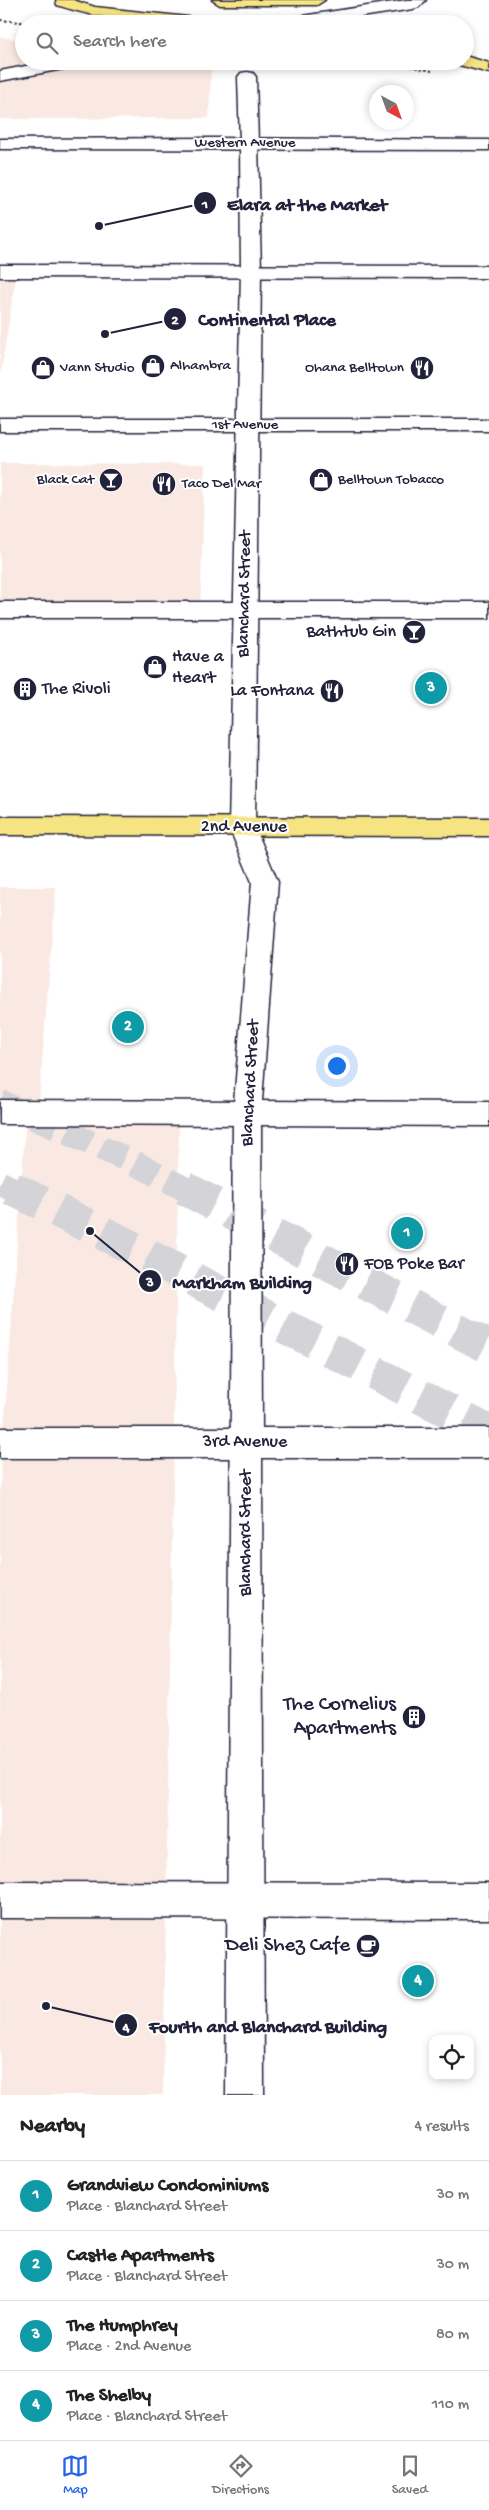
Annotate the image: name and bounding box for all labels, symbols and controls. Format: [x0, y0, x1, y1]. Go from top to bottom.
search box [15, 15, 474, 70]
icon: search [33, 29, 61, 57]
text: Search here [73, 31, 167, 54]
north arrow [369, 85, 414, 130]
street label: Western Avenue [195, 134, 296, 152]
callout: Elara at the Market [192, 186, 397, 220]
text: Elara at the Market [227, 195, 389, 218]
text: 1 [201, 196, 208, 214]
callout: Continental Place [163, 302, 345, 336]
text: Continental Place [197, 310, 337, 333]
text: 2 [171, 312, 179, 330]
shop icon: Alhambra [140, 353, 166, 379]
shop icon: Vann Studio [30, 355, 56, 381]
restaurant icon: Ohana Belltown [409, 355, 435, 381]
place label: Alhambra [170, 357, 231, 375]
place label: Vann Studio [59, 359, 135, 377]
place label: Ohana Belltown [305, 359, 404, 377]
street label: 1st Avenue [211, 416, 278, 434]
bar icon: Black Cat [98, 467, 124, 493]
shop icon: Belltown Tobacco [308, 467, 334, 493]
place label: Black Cat [36, 471, 96, 489]
restaurant icon: Taco Del Mar [151, 471, 177, 497]
place label: Belltown Tobacco [337, 471, 444, 489]
place label: Taco Del Mar [181, 475, 263, 493]
street label: Blanchard Street [233, 529, 257, 659]
bar icon: Bathtub Gin [401, 619, 427, 645]
place label: Bathtub Gin [305, 622, 396, 643]
place label: Have a Heart [172, 647, 225, 689]
shop icon: Have a Heart [142, 654, 168, 680]
pin: 3 [415, 669, 447, 707]
building icon: The Rivoli [12, 676, 38, 702]
restaurant icon: La Fontana [319, 678, 345, 704]
place label: The Rivoli [41, 679, 111, 700]
place label: La Fontana [230, 681, 315, 702]
street label: 2nd Avenue [201, 817, 288, 838]
pin: 2 [112, 1008, 144, 1046]
street label: Blanchard Street [237, 1018, 265, 1148]
your location [324, 1053, 350, 1079]
pin: 1 [391, 1214, 423, 1252]
restaurant icon: FOB Poke Bar [334, 1251, 360, 1277]
place label: FOB Poke Bar [363, 1254, 466, 1275]
callout: Markham Building [137, 1264, 322, 1298]
text: Markham Building [172, 1273, 312, 1296]
text: 3 [145, 1274, 154, 1292]
street label: 3rd Avenue [202, 1432, 288, 1453]
street label: Blanchard Street [236, 1468, 257, 1597]
place label: The Cornelius Apartments [283, 1693, 397, 1742]
building icon: The Cornelius Apartments [401, 1704, 427, 1730]
cafe icon: Deli Shez Cafe [355, 1933, 381, 1959]
place label: Deli Shez Cafe [223, 1934, 351, 1959]
pin: 4 [402, 1962, 434, 2000]
callout: Fourth and Blanchard Building [114, 2008, 397, 2042]
text: Fourth and Blanchard Building [148, 2017, 387, 2040]
text: 4 [121, 2019, 130, 2037]
map controls [429, 2035, 474, 2080]
button: locate [429, 2035, 474, 2080]
text: Nearby [20, 2115, 85, 2140]
text: 4 results [414, 2118, 469, 2137]
text: Grandview Condominiums [67, 2175, 268, 2198]
text: 1 [33, 2186, 39, 2205]
text: 30 m [436, 2186, 469, 2205]
text: Place · Blanchard Street [67, 2198, 227, 2217]
text: Castle Apartments [67, 2245, 214, 2268]
text: 2 [32, 2256, 40, 2275]
text: 30 m [436, 2256, 469, 2275]
text: Place · Blanchard Street [67, 2268, 227, 2287]
text: The Humphrey [67, 2315, 178, 2338]
text: 3 [32, 2326, 40, 2345]
text: 80 m [436, 2326, 469, 2345]
text: Place · 2nd Avenue [67, 2338, 191, 2357]
text: The Shelby [67, 2385, 151, 2408]
text: 4 [32, 2396, 40, 2415]
text: 110 m [432, 2396, 469, 2415]
text: Place · Blanchard Street [67, 2408, 227, 2427]
tab: Map [61, 2452, 89, 2499]
tab: Directions [212, 2452, 269, 2499]
tab: Saved [392, 2452, 428, 2499]

